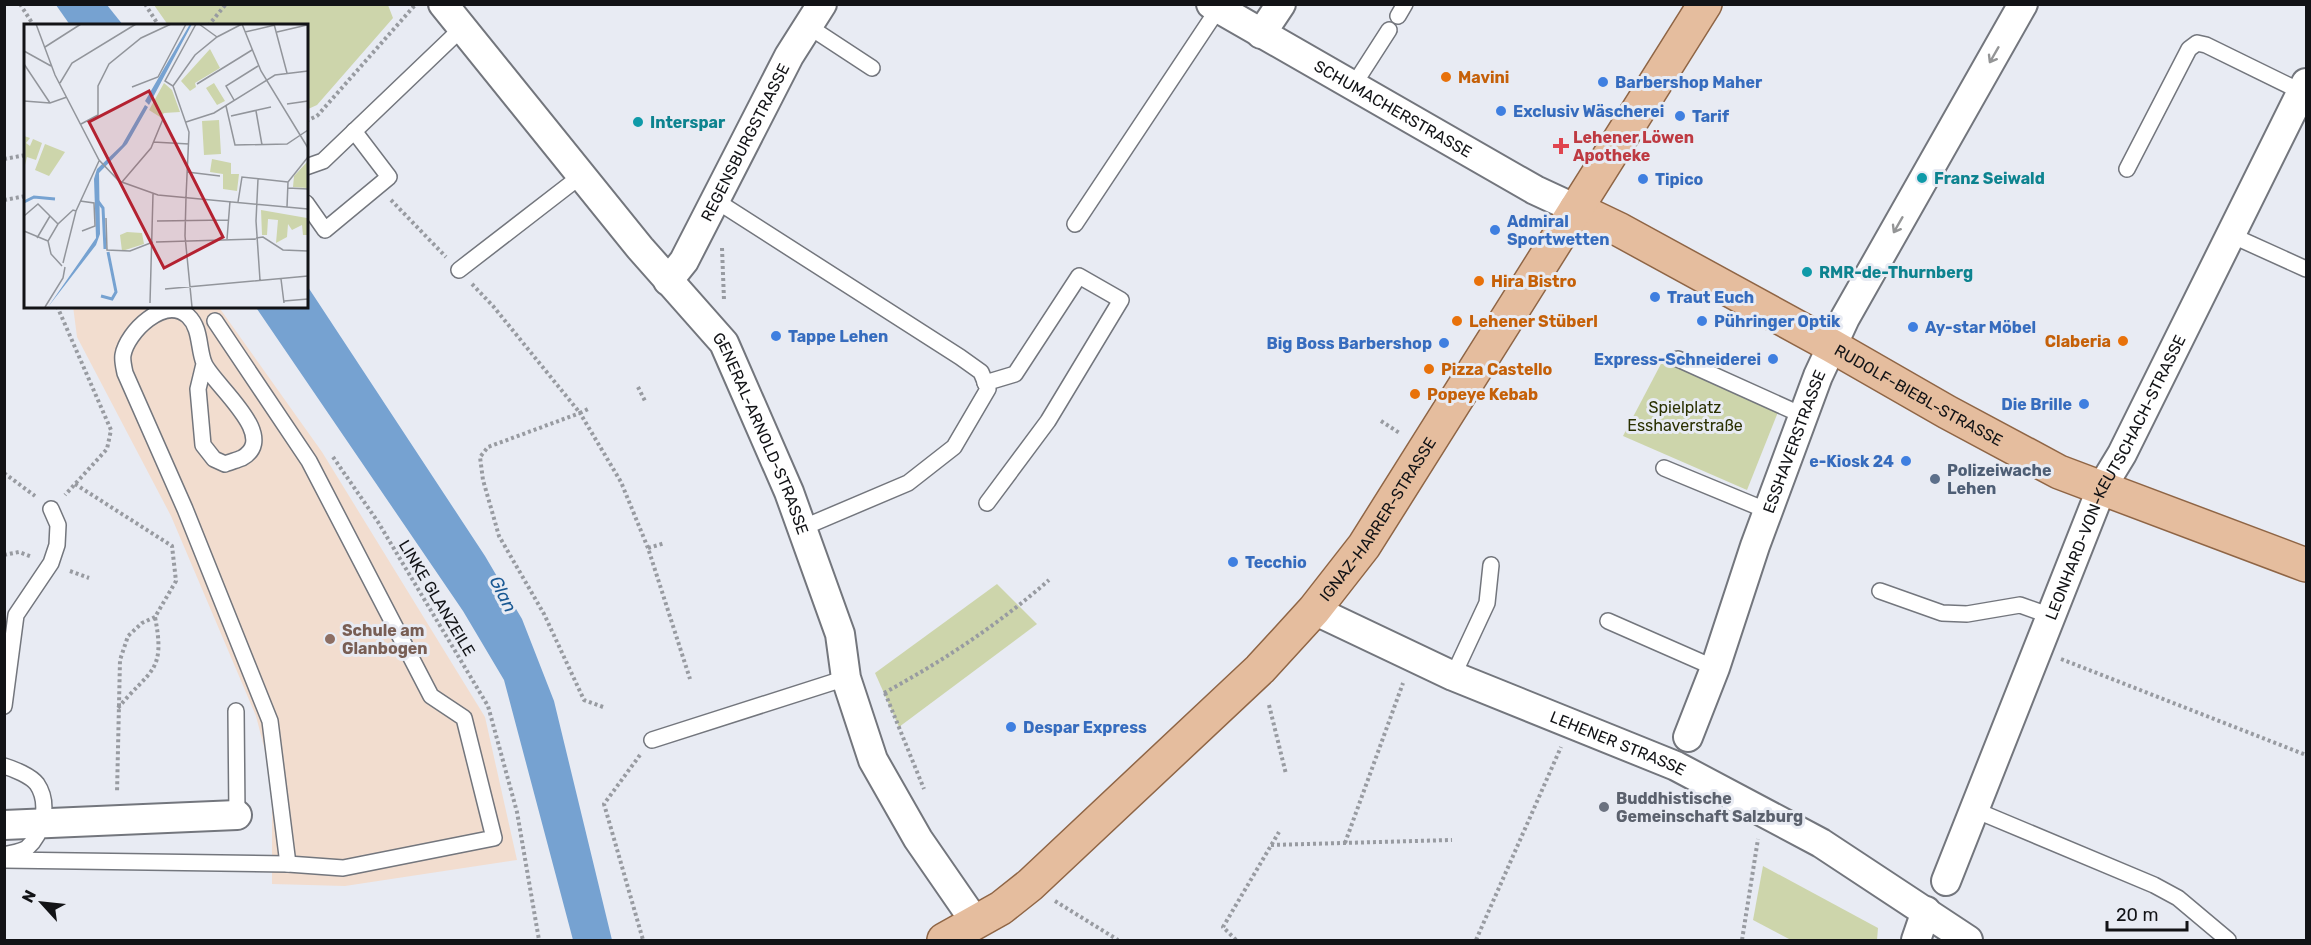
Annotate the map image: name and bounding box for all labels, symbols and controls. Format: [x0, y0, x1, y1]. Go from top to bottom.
inset map [24, 24, 308, 308]
one-way arrow [1988, 47, 2000, 64]
street label: SCHUMACHERSTRASSE [1311, 56, 1475, 161]
street label: REGENSBURGSTRASSE [697, 60, 793, 224]
place label: Mavini [1458, 68, 1509, 87]
marker: Mavini [1439, 70, 1453, 84]
place label: Barbershop Maher [1615, 73, 1763, 92]
marker: Barbershop Maher [1596, 75, 1610, 89]
place label: Exclusiv Wäscherei [1513, 102, 1664, 121]
marker: Exclusiv Wäscherei [1494, 104, 1508, 118]
place label: Tarif [1692, 107, 1730, 126]
marker: Tarif [1673, 109, 1687, 123]
place label: Interspar [650, 113, 726, 132]
marker: Interspar [631, 115, 645, 129]
place label: Lehener Löwen Apotheke [1573, 128, 1694, 165]
marker: Lehener Löwen Apotheke [1554, 139, 1568, 153]
place label: Franz Seiwald [1934, 169, 2045, 188]
place label: Tipico [1655, 170, 1704, 189]
marker: Franz Seiwald [1915, 171, 1929, 185]
marker: Tipico [1636, 172, 1650, 186]
place label: Admiral Sportwetten [1507, 212, 1610, 249]
one-way arrow [1892, 216, 1904, 233]
marker: Admiral Sportwetten [1488, 223, 1502, 237]
place label: RMR-de-Thurnberg [1819, 263, 1973, 282]
marker: RMR-de-Thurnberg [1800, 265, 1814, 279]
place label: Hira Bistro [1491, 272, 1577, 291]
marker: Hira Bistro [1472, 274, 1486, 288]
place label: Traut Euch [1667, 288, 1754, 307]
marker: Traut Euch [1648, 290, 1662, 304]
place label: Lehener Stüberl [1469, 312, 1598, 331]
place label: Pühringer Optik [1714, 312, 1841, 331]
marker: Lehener Stüberl [1450, 314, 1464, 328]
marker: Pühringer Optik [1695, 314, 1709, 328]
place label: Ay-star Möbel [1925, 318, 2036, 337]
marker: Ay-star Möbel [1906, 320, 1920, 334]
place label: Tappe Lehen [788, 327, 888, 346]
street label: GENERAL-ARNOLD-STRASSE [709, 328, 813, 537]
marker: Tappe Lehen [769, 329, 783, 343]
street label: LEONHARD-VON-KEUTSCHACH-STRASSE [2041, 332, 2189, 623]
place label: Claberia [2045, 332, 2111, 351]
place label: Big Boss Barbershop [1267, 334, 1432, 353]
marker: Claberia [2116, 334, 2130, 348]
marker: Big Boss Barbershop [1437, 336, 1451, 350]
street label: RUDOLF-BIEBL-STRASSE [1831, 340, 2006, 450]
place label: Express-Schneiderei [1594, 350, 1761, 369]
marker: Express-Schneiderei [1766, 352, 1780, 366]
place label: Pizza Castello [1441, 360, 1553, 379]
marker: Pizza Castello [1422, 362, 1436, 376]
street label: ESSHAVERSTRASSE [1759, 367, 1829, 516]
place label: Popeye Kebab [1427, 385, 1538, 404]
marker: Popeye Kebab [1408, 387, 1422, 401]
place label: Die Brille [2001, 395, 2072, 414]
marker: Die Brille [2077, 397, 2091, 411]
park label: Spielplatz Esshaverstraße [1627, 398, 1743, 435]
street label: IGNAZ-HARRER-STRASSE [1315, 434, 1440, 605]
place label: e-Kiosk 24 [1809, 452, 1894, 471]
marker: e-Kiosk 24 [1899, 454, 1913, 468]
place label: Polizeiwache Lehen [1947, 461, 2051, 498]
marker: Polizeiwache Lehen [1928, 472, 1942, 486]
street label: LINKE GLANZEILE [395, 537, 479, 659]
place label: Tecchio [1245, 553, 1307, 572]
marker: Tecchio [1226, 555, 1240, 569]
water label: Glan [485, 572, 521, 616]
place label: Schule am Glanbogen [342, 621, 428, 658]
marker: Schule am Glanbogen [323, 632, 337, 646]
street label: LEHENER STRASSE [1547, 707, 1689, 779]
place label: Despar Express [1023, 718, 1147, 737]
marker: Despar Express [1004, 720, 1018, 734]
place label: Buddhistische Gemeinschaft Salzburg [1616, 789, 1803, 826]
marker: Buddhistische Gemeinschaft Salzburg [1597, 800, 1611, 814]
north arrow [12, 873, 72, 933]
text: N [18, 887, 40, 906]
scale bar [2107, 894, 2186, 932]
text: 20 m [2116, 904, 2158, 926]

